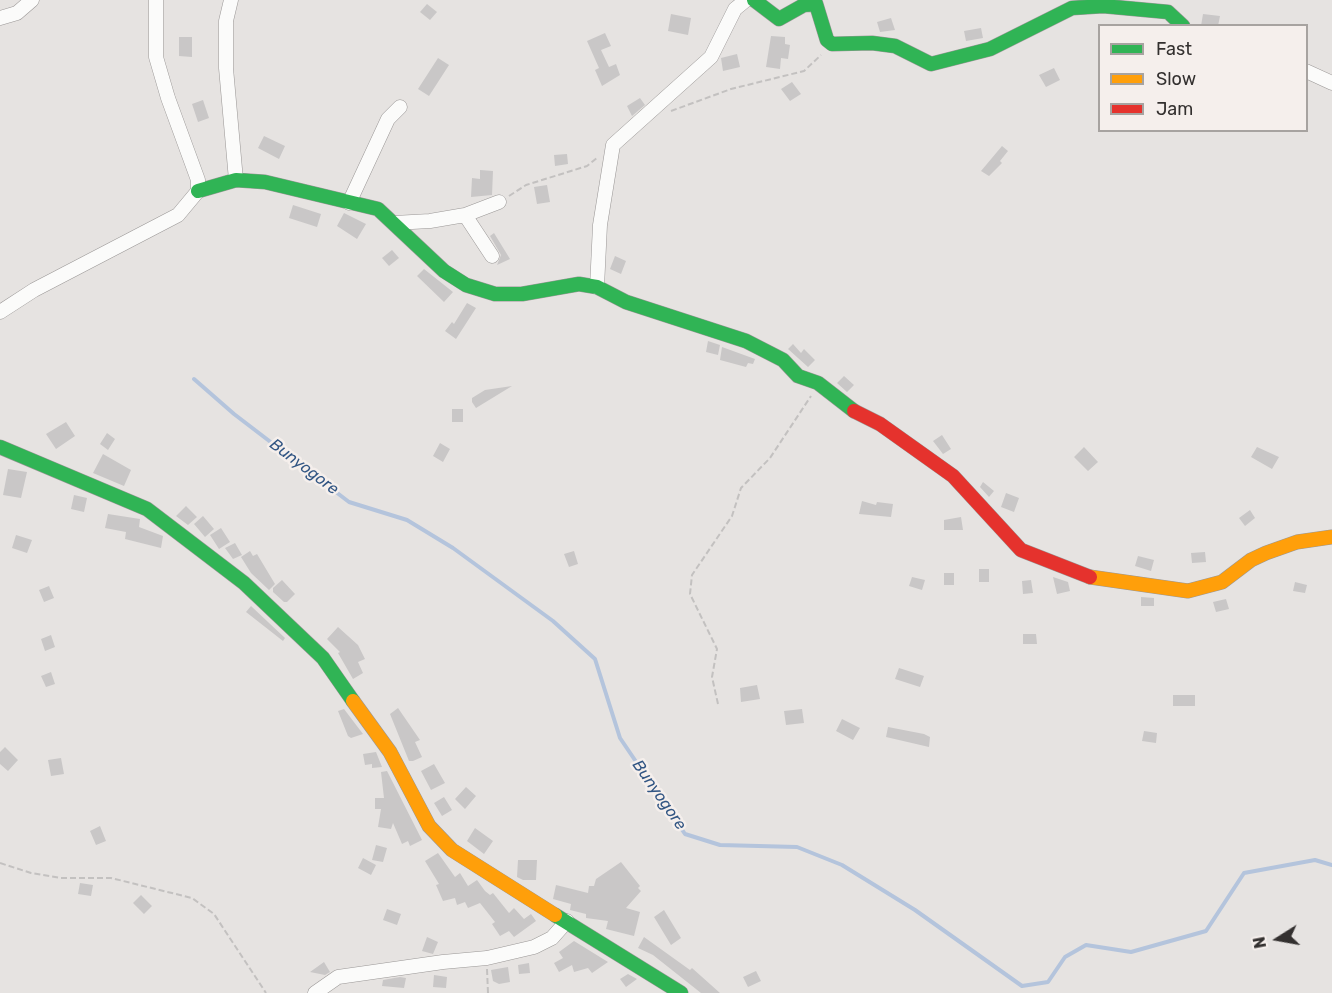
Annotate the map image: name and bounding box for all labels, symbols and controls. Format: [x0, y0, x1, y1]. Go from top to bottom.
legend [1098, 24, 1308, 132]
text: Fast [1156, 38, 1192, 60]
text: Slow [1156, 68, 1196, 90]
text: Jam [1156, 98, 1193, 120]
water label: Bunyogore [266, 435, 342, 499]
water label: Bunyogore [628, 756, 690, 834]
north arrow [1248, 909, 1308, 969]
text: N [1249, 935, 1270, 950]

